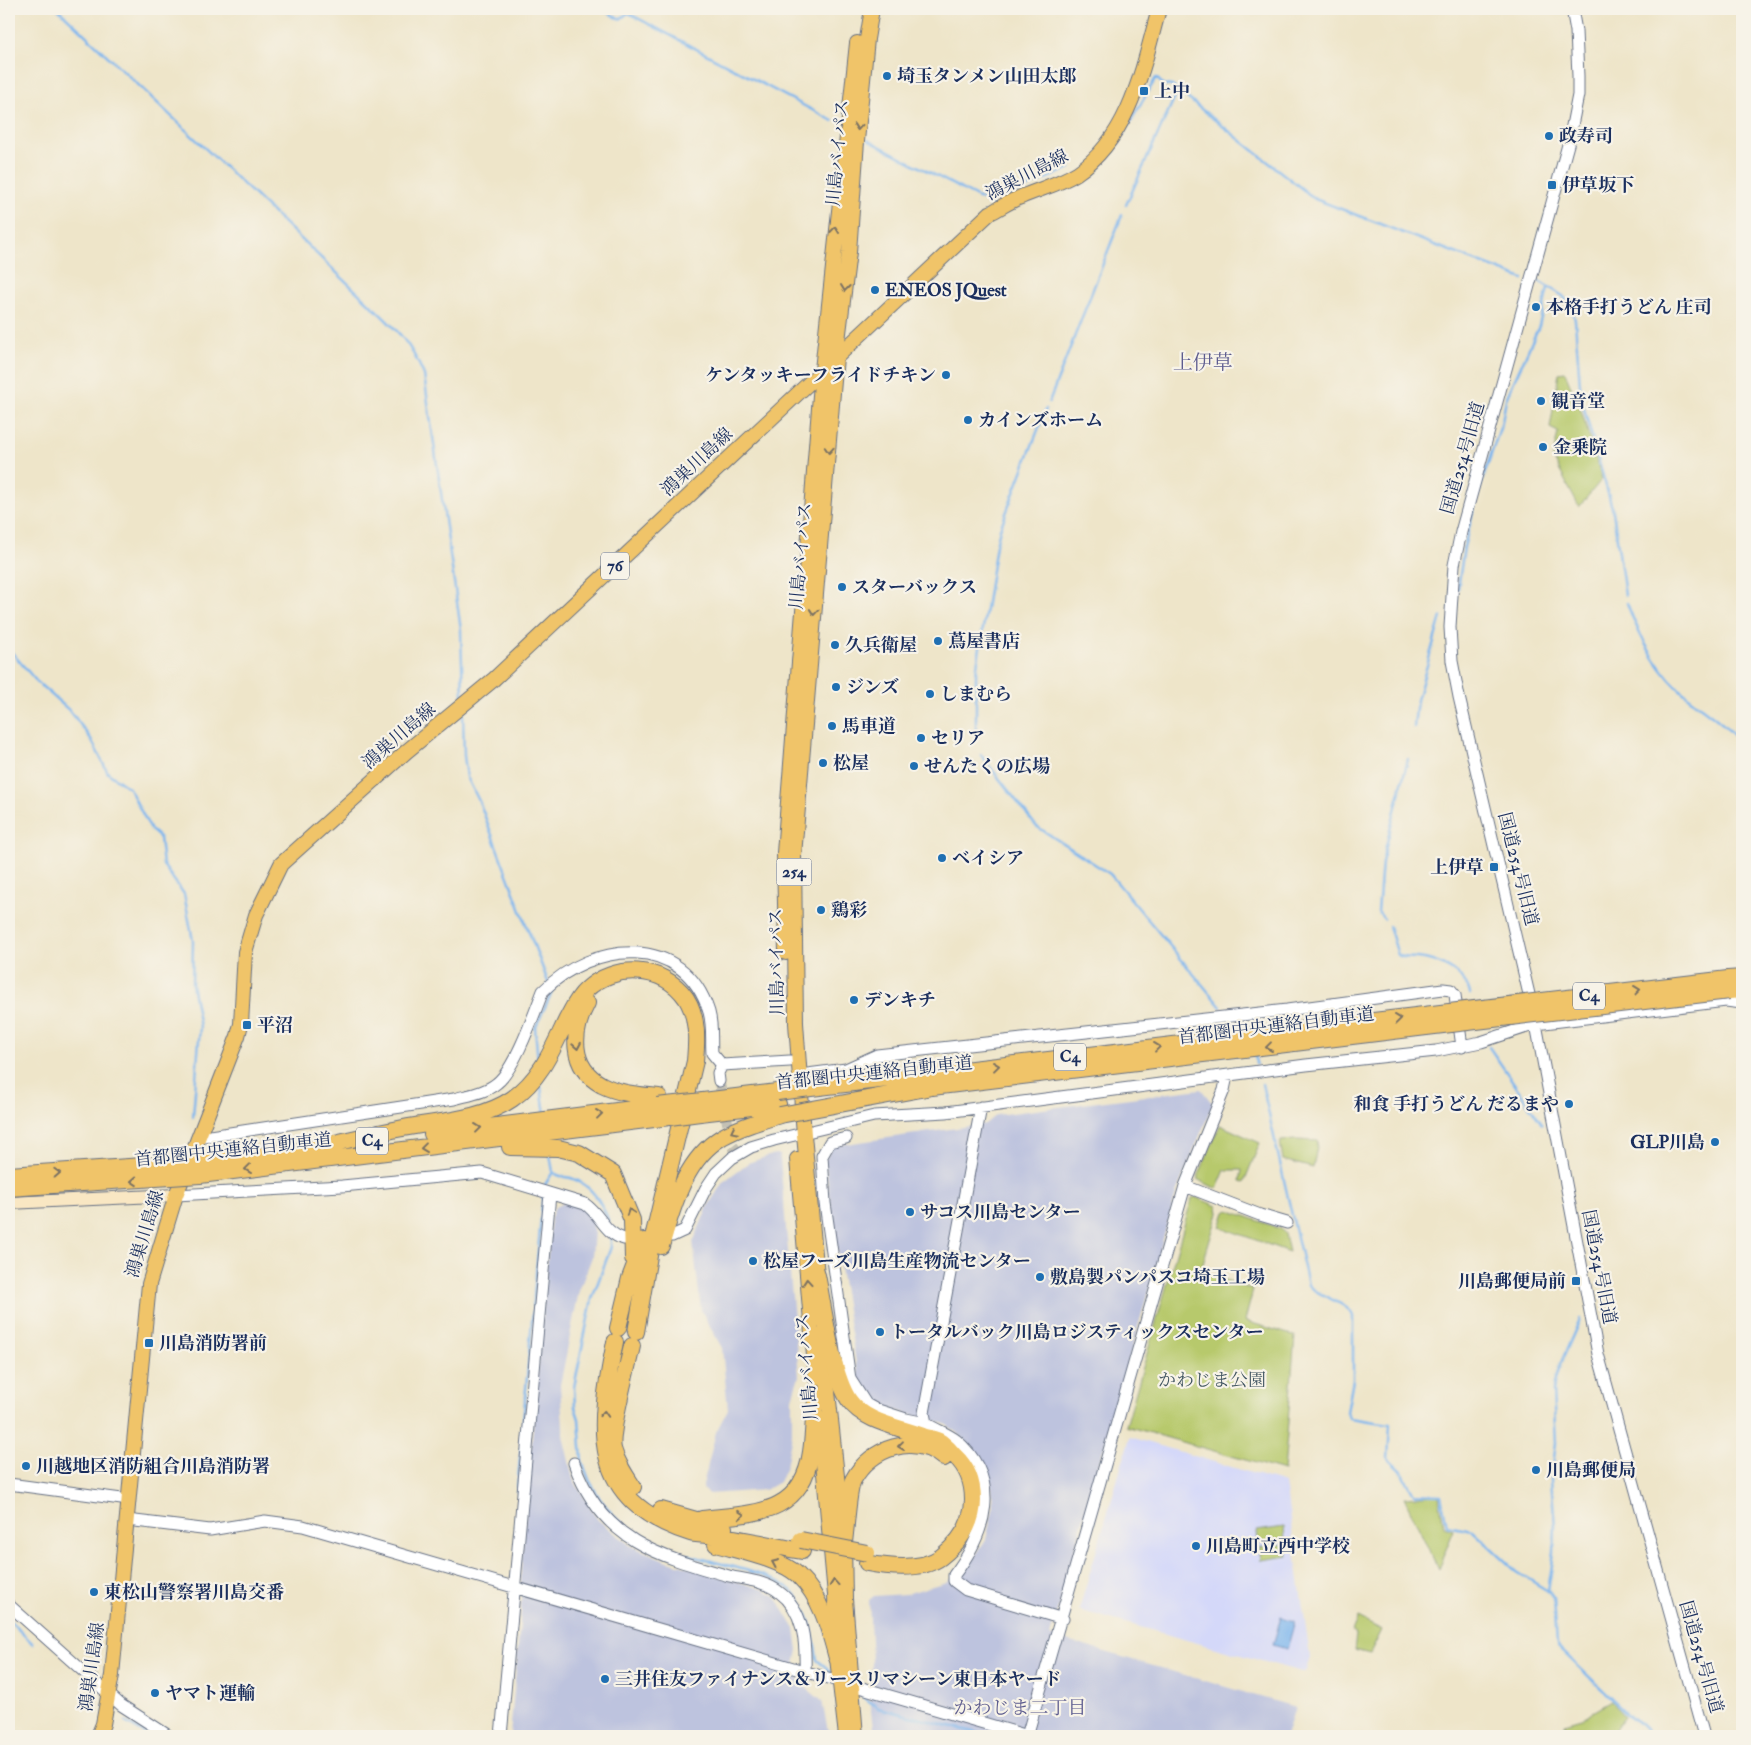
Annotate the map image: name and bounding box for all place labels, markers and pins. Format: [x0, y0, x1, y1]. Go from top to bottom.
place label: 埼玉タンメン山田太郎 [897, 65, 1076, 88]
marker: 埼玉タンメン山田太郎 [881, 70, 893, 82]
place label: 上中 [1154, 80, 1190, 103]
marker: 上中 [1138, 85, 1150, 97]
place label: 政寿司 [1559, 125, 1613, 148]
marker: 政寿司 [1543, 130, 1555, 142]
place label: 伊草坂下 [1562, 174, 1634, 197]
marker: 伊草坂下 [1546, 179, 1558, 191]
place label: ENEOS JQuest [885, 279, 1007, 302]
marker: ENEOS JQuest [869, 284, 881, 296]
place label: 本格手打うどん 庄司 [1546, 296, 1712, 319]
marker: 本格手打うどん 庄司 [1530, 301, 1542, 313]
place label: ケンタッキーフライドチキン [705, 364, 936, 387]
marker: ケンタッキーフライドチキン [940, 369, 952, 381]
place label: 観音堂 [1551, 390, 1605, 413]
marker: 観音堂 [1535, 395, 1547, 407]
place label: カインズホーム [978, 409, 1103, 432]
marker: カインズホーム [962, 414, 974, 426]
place label: 金乗院 [1553, 436, 1607, 459]
marker: 金乗院 [1537, 441, 1549, 453]
place label: スターバックス [852, 576, 977, 599]
marker: スターバックス [836, 581, 848, 593]
place label: 蔦屋書店 [948, 630, 1020, 653]
place label: 久兵衛屋 [845, 634, 917, 657]
marker: 蔦屋書店 [932, 635, 944, 647]
marker: 久兵衛屋 [829, 639, 841, 651]
place label: ジンズ [846, 676, 899, 699]
marker: ジンズ [830, 681, 842, 693]
place label: しまむら [940, 683, 1012, 706]
marker: しまむら [924, 688, 936, 700]
place label: 馬車道 [842, 715, 896, 738]
marker: 馬車道 [826, 720, 838, 732]
place label: セリア [931, 727, 985, 750]
marker: セリア [915, 732, 927, 744]
place label: 松屋 [833, 752, 869, 775]
place label: せんたくの広場 [924, 755, 1050, 778]
marker: 松屋 [817, 757, 829, 769]
marker: せんたくの広場 [908, 760, 920, 772]
place label: ベイシア [952, 847, 1024, 870]
marker: ベイシア [936, 852, 948, 864]
place label: 上伊草 [1430, 856, 1484, 879]
marker: 上伊草 [1488, 861, 1500, 873]
place label: 鶏彩 [831, 899, 867, 922]
marker: 鶏彩 [815, 904, 827, 916]
place label: デンキチ [864, 989, 936, 1012]
marker: デンキチ [848, 994, 860, 1006]
place label: 平沼 [257, 1014, 293, 1037]
marker: 平沼 [241, 1019, 253, 1031]
place label: 和食 手打うどん だるまや [1353, 1093, 1559, 1116]
marker: 和食 手打うどん だるまや [1563, 1098, 1575, 1110]
place label: GLP川島 [1630, 1131, 1705, 1154]
marker: GLP川島 [1709, 1136, 1721, 1148]
place label: サコス川島センター [920, 1201, 1081, 1224]
marker: サコス川島センター [904, 1206, 916, 1218]
place label: 松屋フーズ川島生産物流センター [763, 1250, 1031, 1273]
marker: 松屋フーズ川島生産物流センター [747, 1255, 759, 1267]
place label: 敷島製パンパスコ埼玉工場 [1050, 1266, 1265, 1289]
place label: 川島郵便局前 [1458, 1270, 1566, 1293]
marker: 敷島製パンパスコ埼玉工場 [1034, 1271, 1046, 1283]
marker: 川島郵便局前 [1570, 1275, 1582, 1287]
place label: トータルバック川島ロジスティックスセンター [890, 1321, 1264, 1344]
marker: トータルバック川島ロジスティックスセンター [874, 1326, 886, 1338]
place label: 川島消防署前 [159, 1332, 267, 1355]
marker: 川島消防署前 [143, 1337, 155, 1349]
place label: 川越地区消防組合川島消防署 [36, 1455, 270, 1478]
place label: 川島郵便局 [1546, 1459, 1636, 1482]
marker: 川越地区消防組合川島消防署 [20, 1460, 32, 1472]
marker: 川島郵便局 [1530, 1464, 1542, 1476]
place label: 川島町立西中学校 [1206, 1535, 1350, 1558]
marker: 川島町立西中学校 [1190, 1540, 1202, 1552]
place label: 東松山警察署川島交番 [104, 1581, 284, 1604]
marker: 東松山警察署川島交番 [88, 1586, 100, 1598]
place label: 三井住友ファイナンス＆リースリマシーン東日本ヤード [615, 1668, 1062, 1691]
marker: 三井住友ファイナンス＆リースリマシーン東日本ヤード [599, 1673, 611, 1685]
place label: ヤマト運輸 [165, 1682, 255, 1705]
marker: ヤマト運輸 [149, 1687, 161, 1699]

